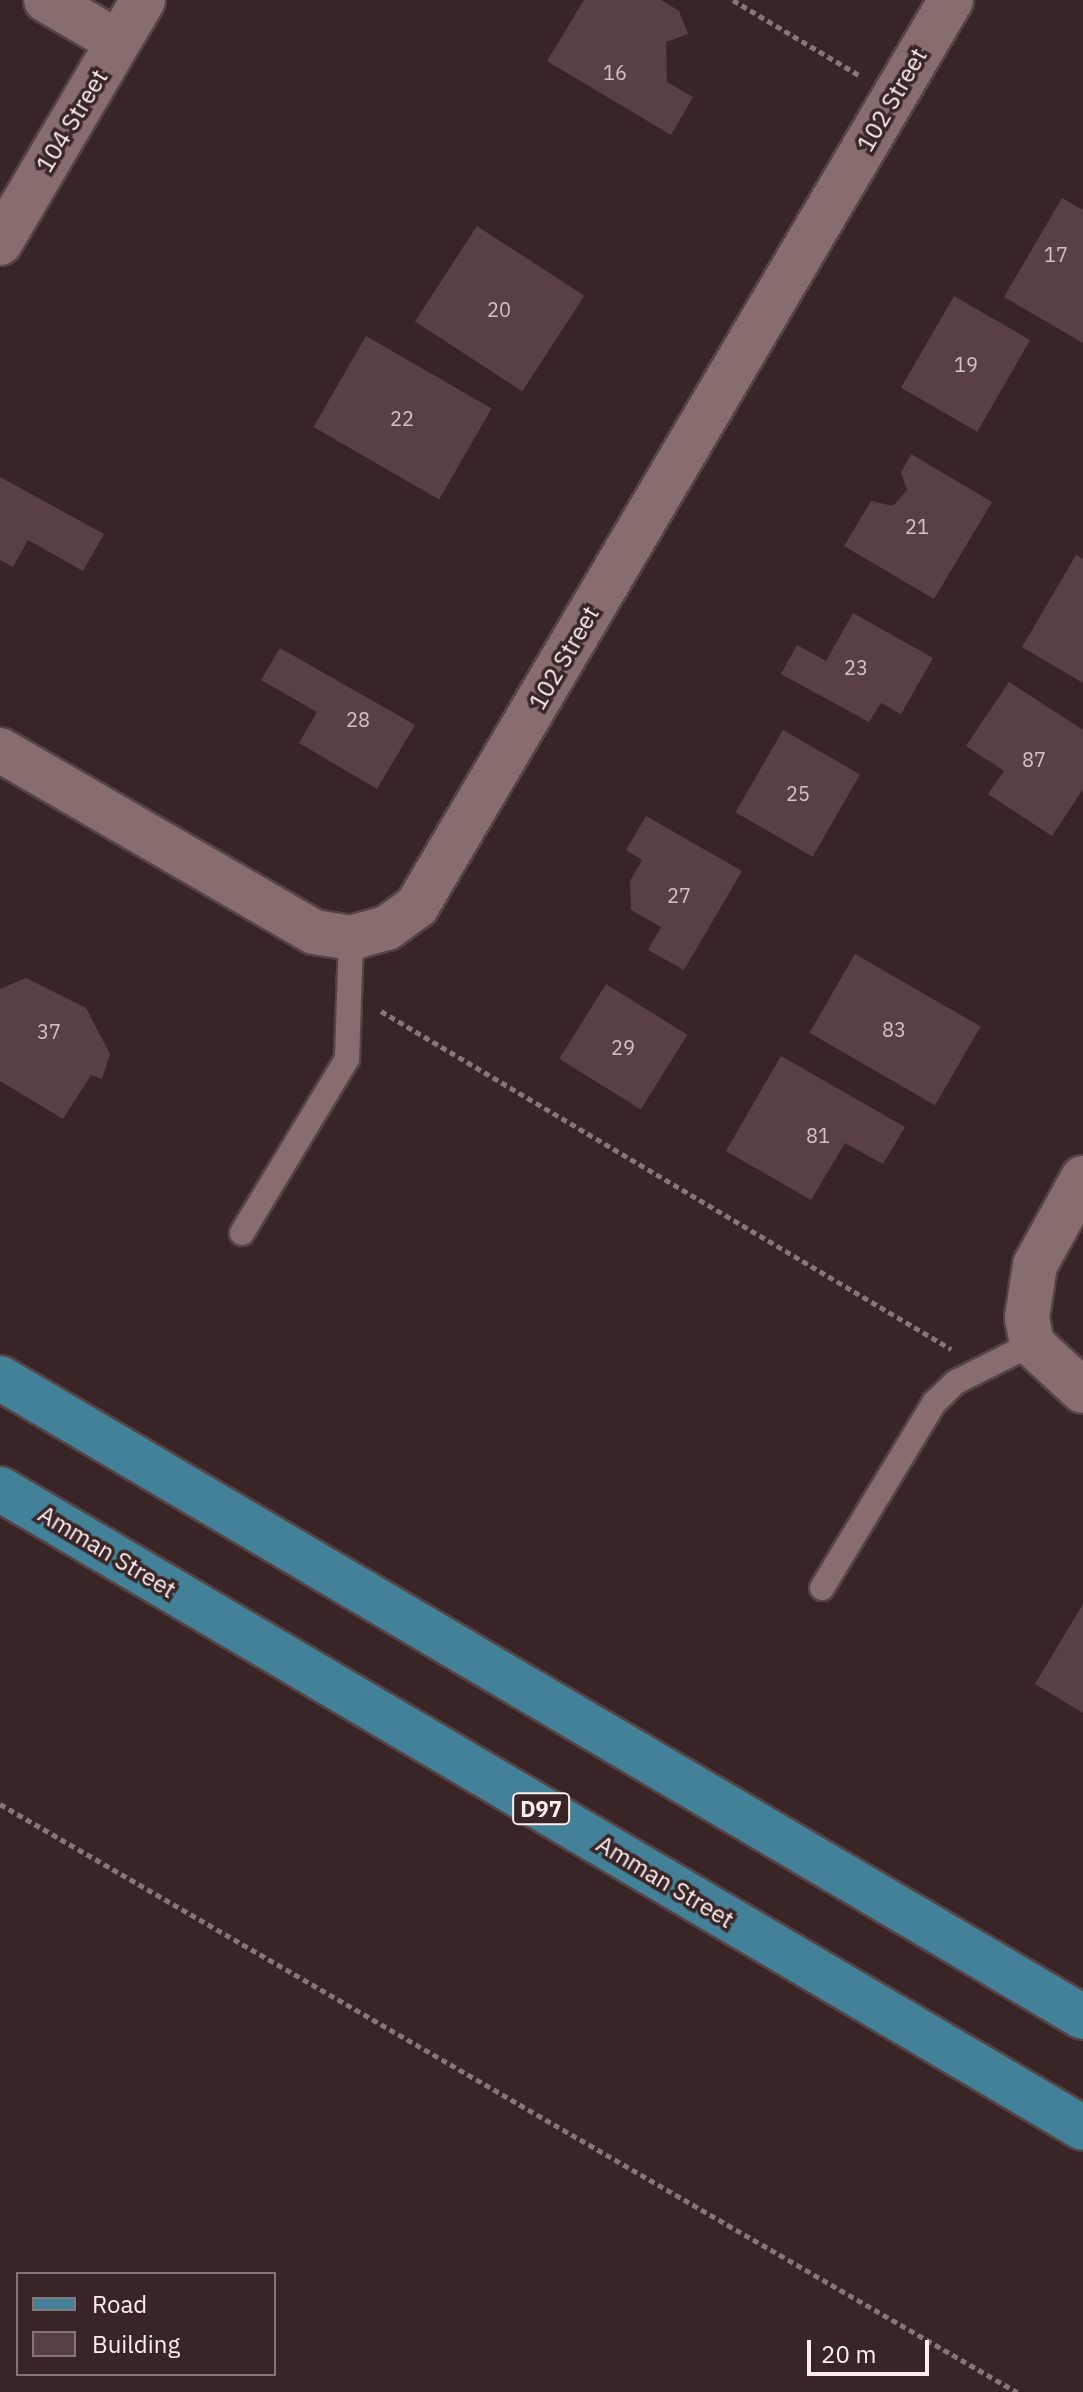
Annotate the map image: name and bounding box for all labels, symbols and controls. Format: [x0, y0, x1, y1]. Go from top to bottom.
street label: 102 Street [851, 43, 933, 157]
house number: 16 [603, 60, 627, 84]
street label: 104 Street [30, 64, 114, 178]
house number: 17 [1044, 242, 1068, 266]
house number: 20 [487, 297, 511, 321]
house number: 19 [954, 352, 978, 376]
house number: 22 [390, 406, 414, 430]
house number: 21 [905, 514, 929, 538]
street label: 102 Street [523, 601, 605, 715]
house number: 23 [844, 655, 868, 679]
house number: 28 [346, 707, 370, 731]
house number: 87 [1022, 747, 1046, 771]
house number: 25 [786, 781, 810, 805]
house number: 27 [667, 883, 691, 907]
house number: 83 [882, 1017, 906, 1041]
house number: 37 [37, 1019, 61, 1043]
house number: 29 [611, 1035, 635, 1059]
house number: 81 [806, 1123, 830, 1147]
street label: Amman Street [33, 1500, 181, 1604]
road number: D97 [511, 1791, 571, 1827]
street label: Amman Street [591, 1830, 739, 1934]
legend [16, 2272, 276, 2376]
text: Road [92, 2288, 147, 2320]
scale bar [811, 2324, 933, 2374]
text: Building [92, 2328, 180, 2360]
text: 20 m [821, 2338, 876, 2370]

